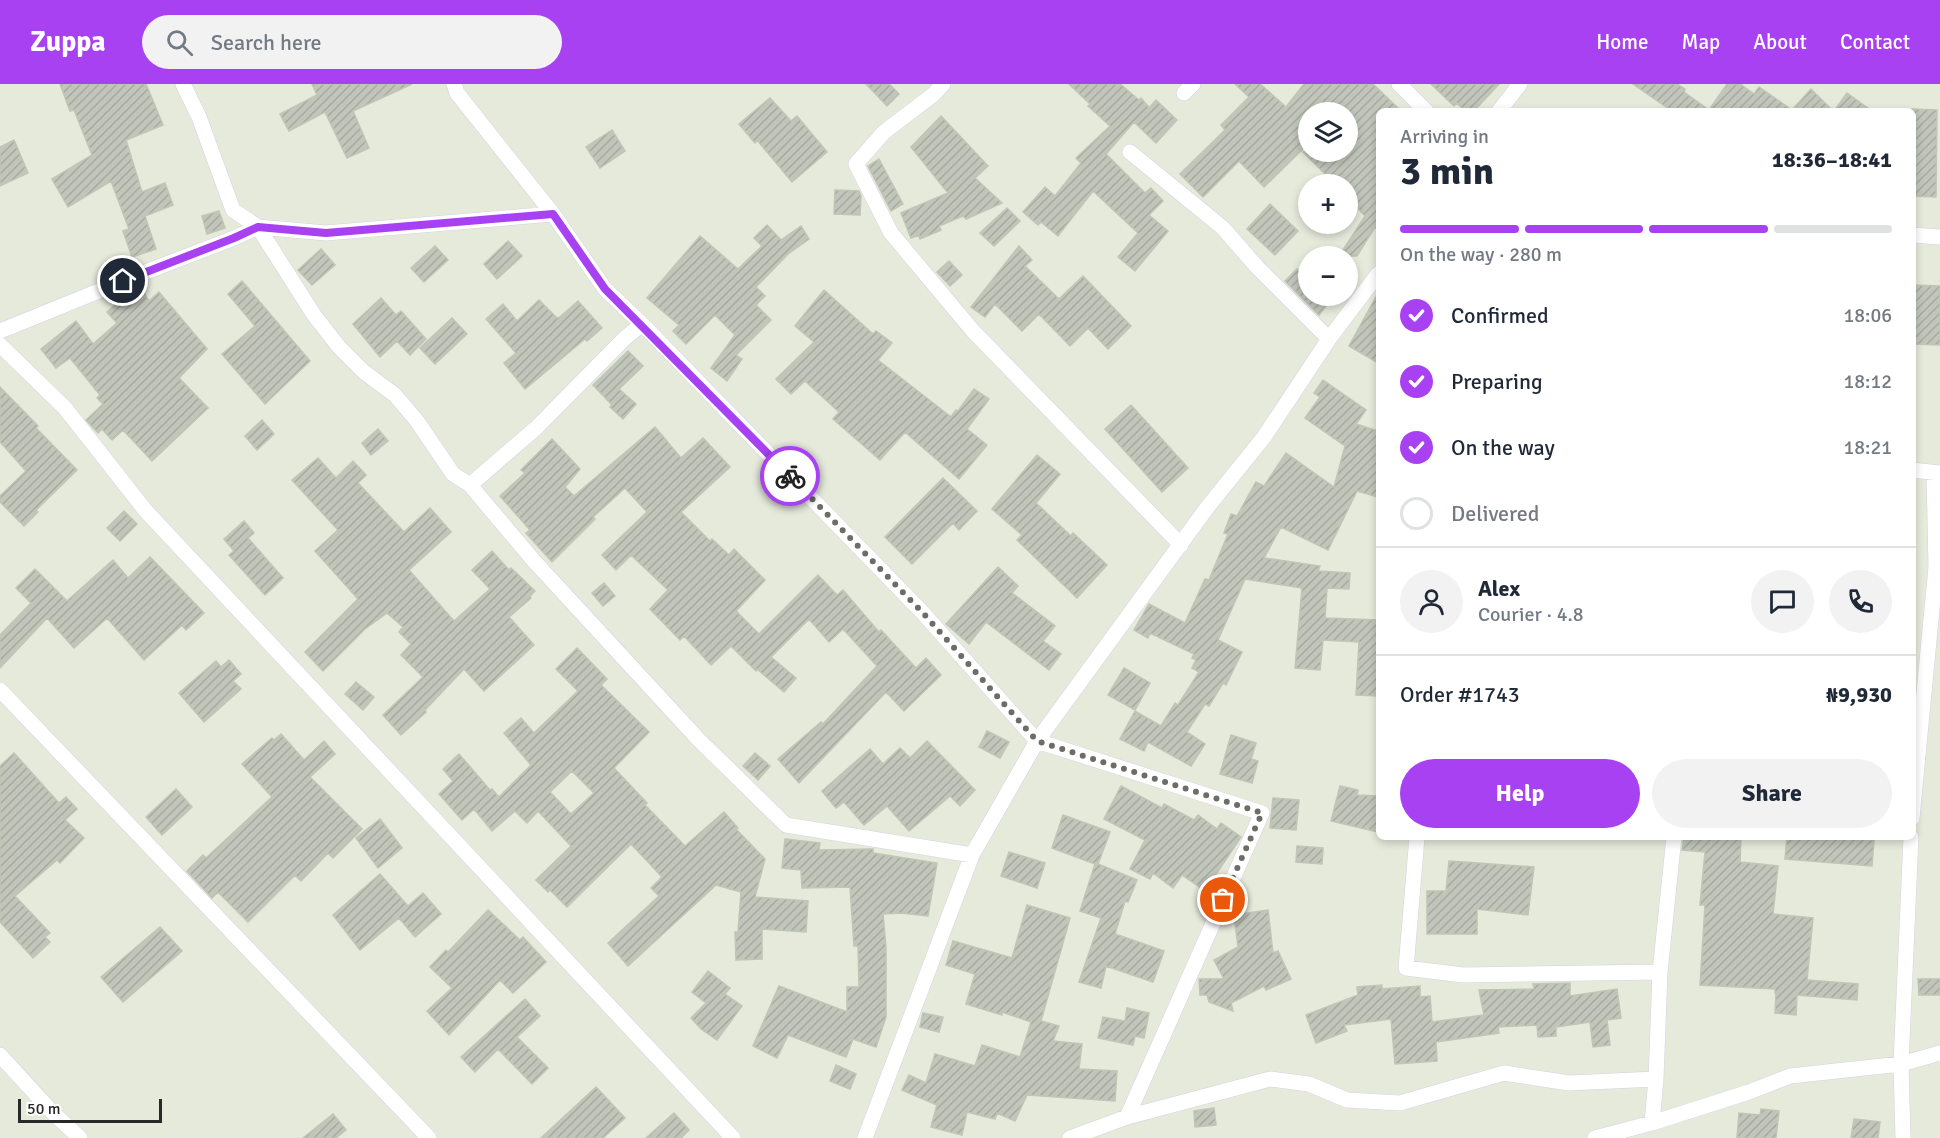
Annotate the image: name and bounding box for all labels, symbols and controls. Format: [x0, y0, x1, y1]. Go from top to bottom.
search box [142, 15, 562, 69]
text: Zuppa [30, 25, 106, 59]
icon: search [163, 26, 196, 59]
text: Search here [211, 29, 322, 56]
text: Home [1596, 29, 1649, 55]
text: Map [1682, 29, 1720, 55]
text: About [1753, 29, 1807, 55]
text: Contact [1840, 29, 1910, 55]
map controls [1298, 102, 1358, 306]
button: layers [1298, 102, 1358, 162]
text: Arriving in [1400, 124, 1489, 149]
text: 18:36–18:41 [1772, 146, 1892, 173]
text: 3 min [1400, 147, 1494, 195]
button: + [1298, 174, 1358, 234]
text: On the way · 280 m [1400, 242, 1562, 267]
button: − [1298, 246, 1358, 306]
pin [97, 255, 148, 306]
icon: home [106, 264, 139, 297]
icon: check [1400, 299, 1433, 332]
text: Confirmed [1451, 302, 1549, 329]
text: 18:06 [1843, 303, 1892, 328]
icon: check [1400, 365, 1433, 398]
text: Preparing [1451, 368, 1543, 395]
text: 18:12 [1843, 369, 1892, 394]
icon: check [1400, 431, 1433, 464]
text: On the way [1451, 434, 1555, 461]
text: 18:21 [1843, 435, 1892, 460]
courier [760, 446, 820, 506]
icon: bike [774, 460, 807, 493]
text: Delivered [1451, 500, 1539, 527]
button: person [1400, 570, 1463, 633]
button: chat [1751, 570, 1814, 633]
button: phone [1829, 570, 1892, 633]
text: Alex [1478, 575, 1520, 602]
text: Courier · 4.8 [1478, 602, 1584, 627]
text: Order #1743 [1400, 681, 1520, 708]
text: ₦9,930 [1826, 681, 1892, 708]
button: Help [1400, 759, 1640, 828]
button: Share [1652, 759, 1892, 828]
pin [1197, 874, 1248, 925]
icon: bag [1206, 883, 1239, 916]
scale bar [18, 1096, 162, 1124]
text: 50 m [27, 1099, 61, 1119]

